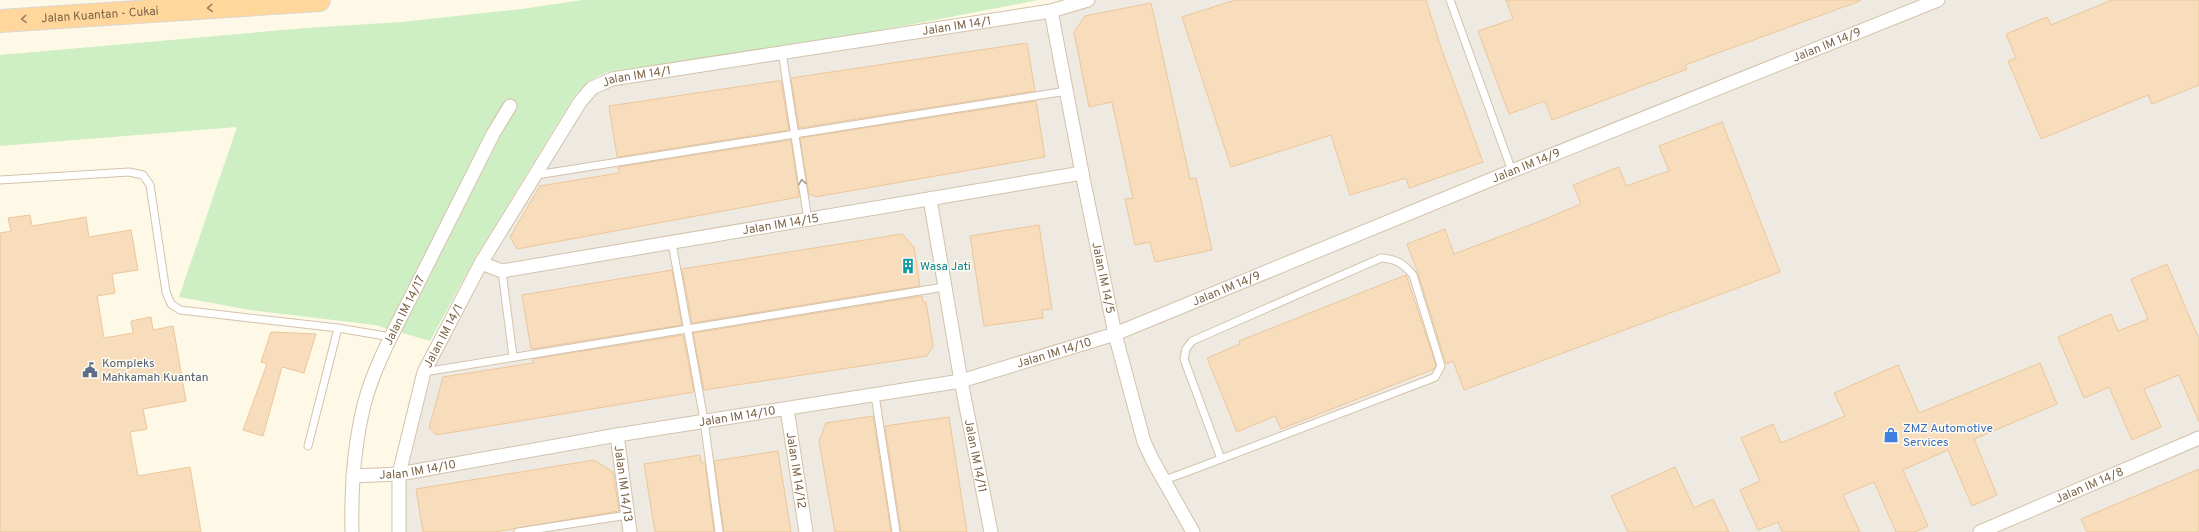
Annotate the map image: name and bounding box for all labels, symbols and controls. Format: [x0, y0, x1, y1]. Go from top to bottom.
one-way arrow [207, 3, 213, 12]
street label: Jalan Kuantan - Cukai [40, 4, 159, 27]
street label: Jalan IM 14/1 [921, 13, 992, 40]
one-way arrow [21, 15, 27, 24]
street label: Jalan IM 14/9 [1790, 25, 1864, 67]
street label: Jalan IM 14/1 [600, 63, 672, 91]
street label: Jalan IM 14/9 [1490, 145, 1563, 187]
one-way arrow [798, 179, 807, 185]
street label: Jalan IM 14/15 [741, 211, 820, 239]
street label: Jalan IM 14/5 [1087, 241, 1118, 315]
building icon: Wasa Jati [899, 257, 917, 275]
place label: Wasa Jati [920, 259, 971, 275]
street label: Jalan IM 14/9 [1190, 268, 1263, 310]
street label: Jalan IM 14/17 [381, 273, 429, 348]
street label: Jalan IM 14/1 [421, 301, 467, 371]
street label: Jalan IM 14/10 [1015, 335, 1094, 373]
place label: Kompleks Mahkamah Kuantan [102, 356, 208, 386]
public building icon: Kompleks Mahkamah Kuantan [81, 361, 99, 379]
street label: Jalan IM 14/10 [698, 403, 777, 431]
street label: Jalan IM 14/11 [960, 418, 990, 494]
place label: ZMZ Automotive Services [1903, 421, 1993, 451]
shop icon: ZMZ Automotive Services [1882, 426, 1900, 444]
street label: Jalan IM 14/12 [782, 431, 809, 510]
street label: Jalan IM 14/13 [609, 444, 636, 523]
street label: Jalan IM 14/10 [379, 457, 458, 484]
street label: Jalan IM 14/8 [2053, 464, 2126, 508]

